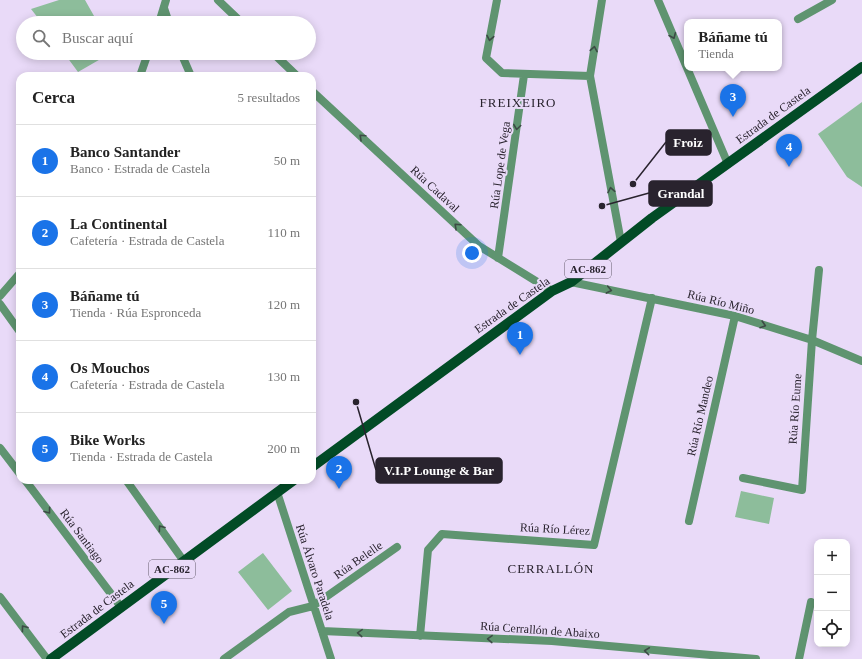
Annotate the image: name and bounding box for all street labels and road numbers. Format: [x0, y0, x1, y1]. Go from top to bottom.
street label: Estrada de Castela [733, 83, 814, 147]
street label: Rúa Lope de Vega [487, 120, 513, 210]
street label: Rúa Cadaval [408, 163, 463, 216]
road number: AC-862 [565, 260, 611, 278]
street label: Estrada de Castela [472, 273, 553, 336]
street label: Rúa Río Miño [686, 287, 756, 317]
street label: Rúa Río Eume [786, 373, 804, 445]
street label: Rúa Río Mandeo [684, 374, 716, 458]
street label: Rúa Santiago [57, 506, 107, 566]
street label: Rúa Río Lérez [520, 520, 590, 538]
street label: Rúa Álvaro Paradela [293, 522, 337, 622]
street label: Rúa Belelle [331, 538, 385, 582]
road number: AC-862 [149, 560, 195, 578]
street label: Estrada de Castela [57, 576, 137, 641]
street label: Rúa Cerrallón de Abaixo [480, 619, 600, 641]

